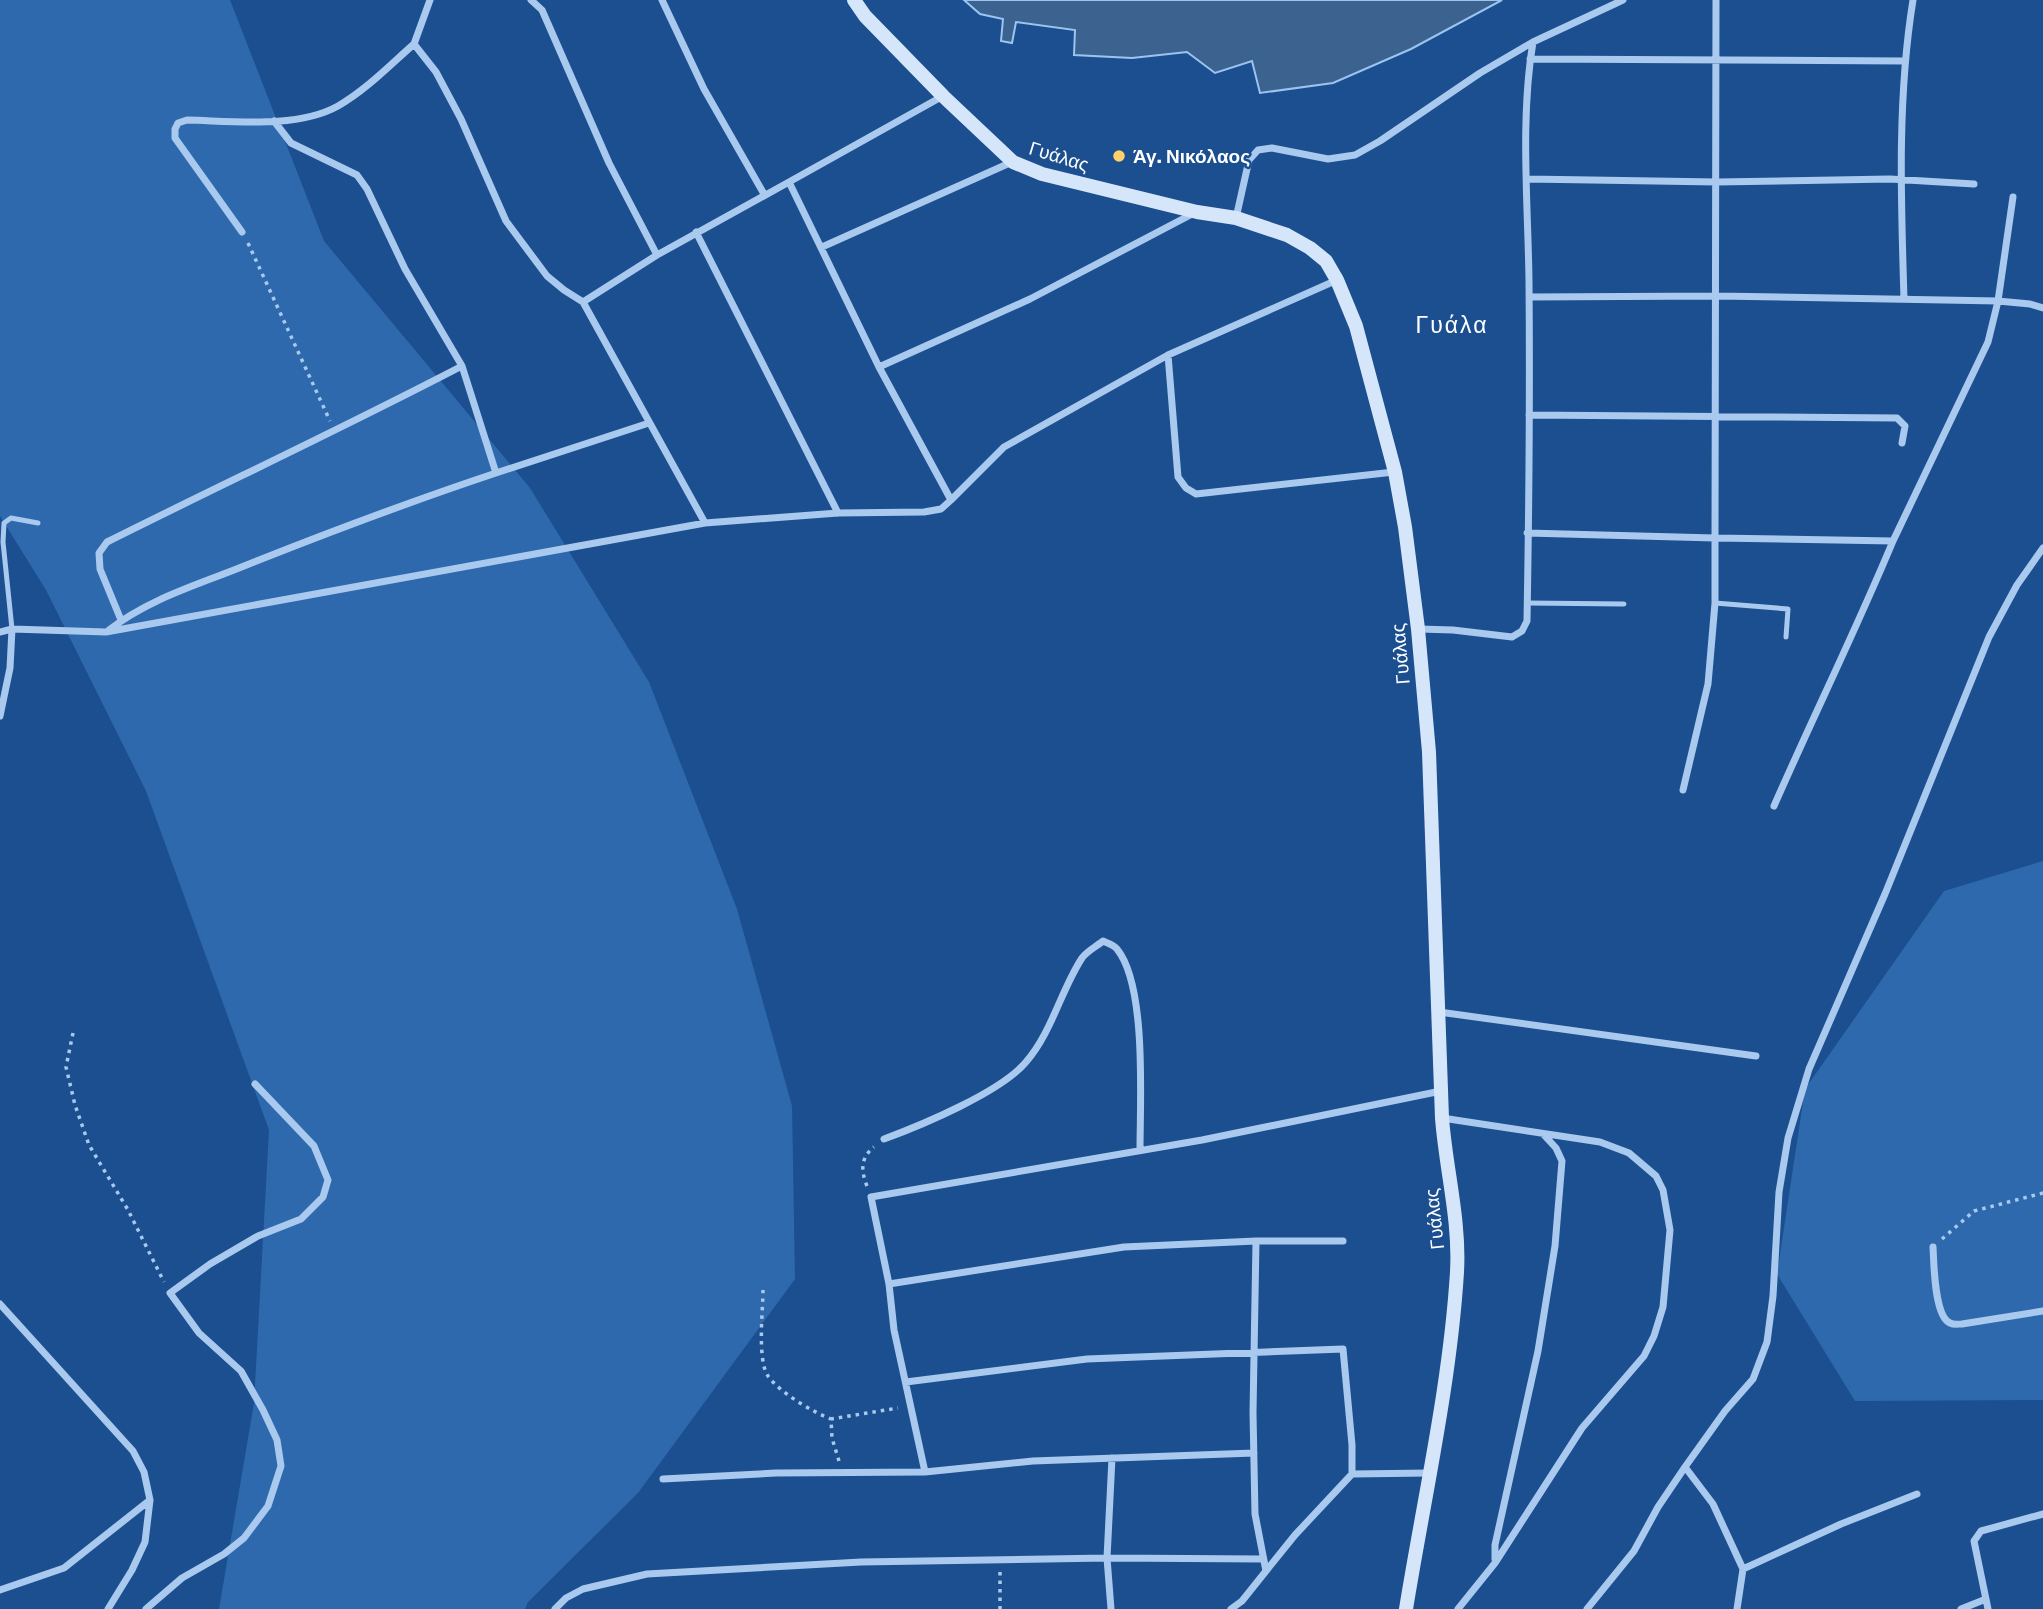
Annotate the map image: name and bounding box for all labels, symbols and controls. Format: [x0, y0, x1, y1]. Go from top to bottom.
street label: Γυάλας [1026, 137, 1091, 176]
place label: Άγ. Νικόλαος [1133, 145, 1250, 168]
marker: Άγ. Νικόλαος [1111, 148, 1127, 164]
district label: Γυάλα [1416, 311, 1489, 339]
street label: Γυάλας [1386, 622, 1415, 685]
street label: Γυάλας [1420, 1187, 1449, 1251]

